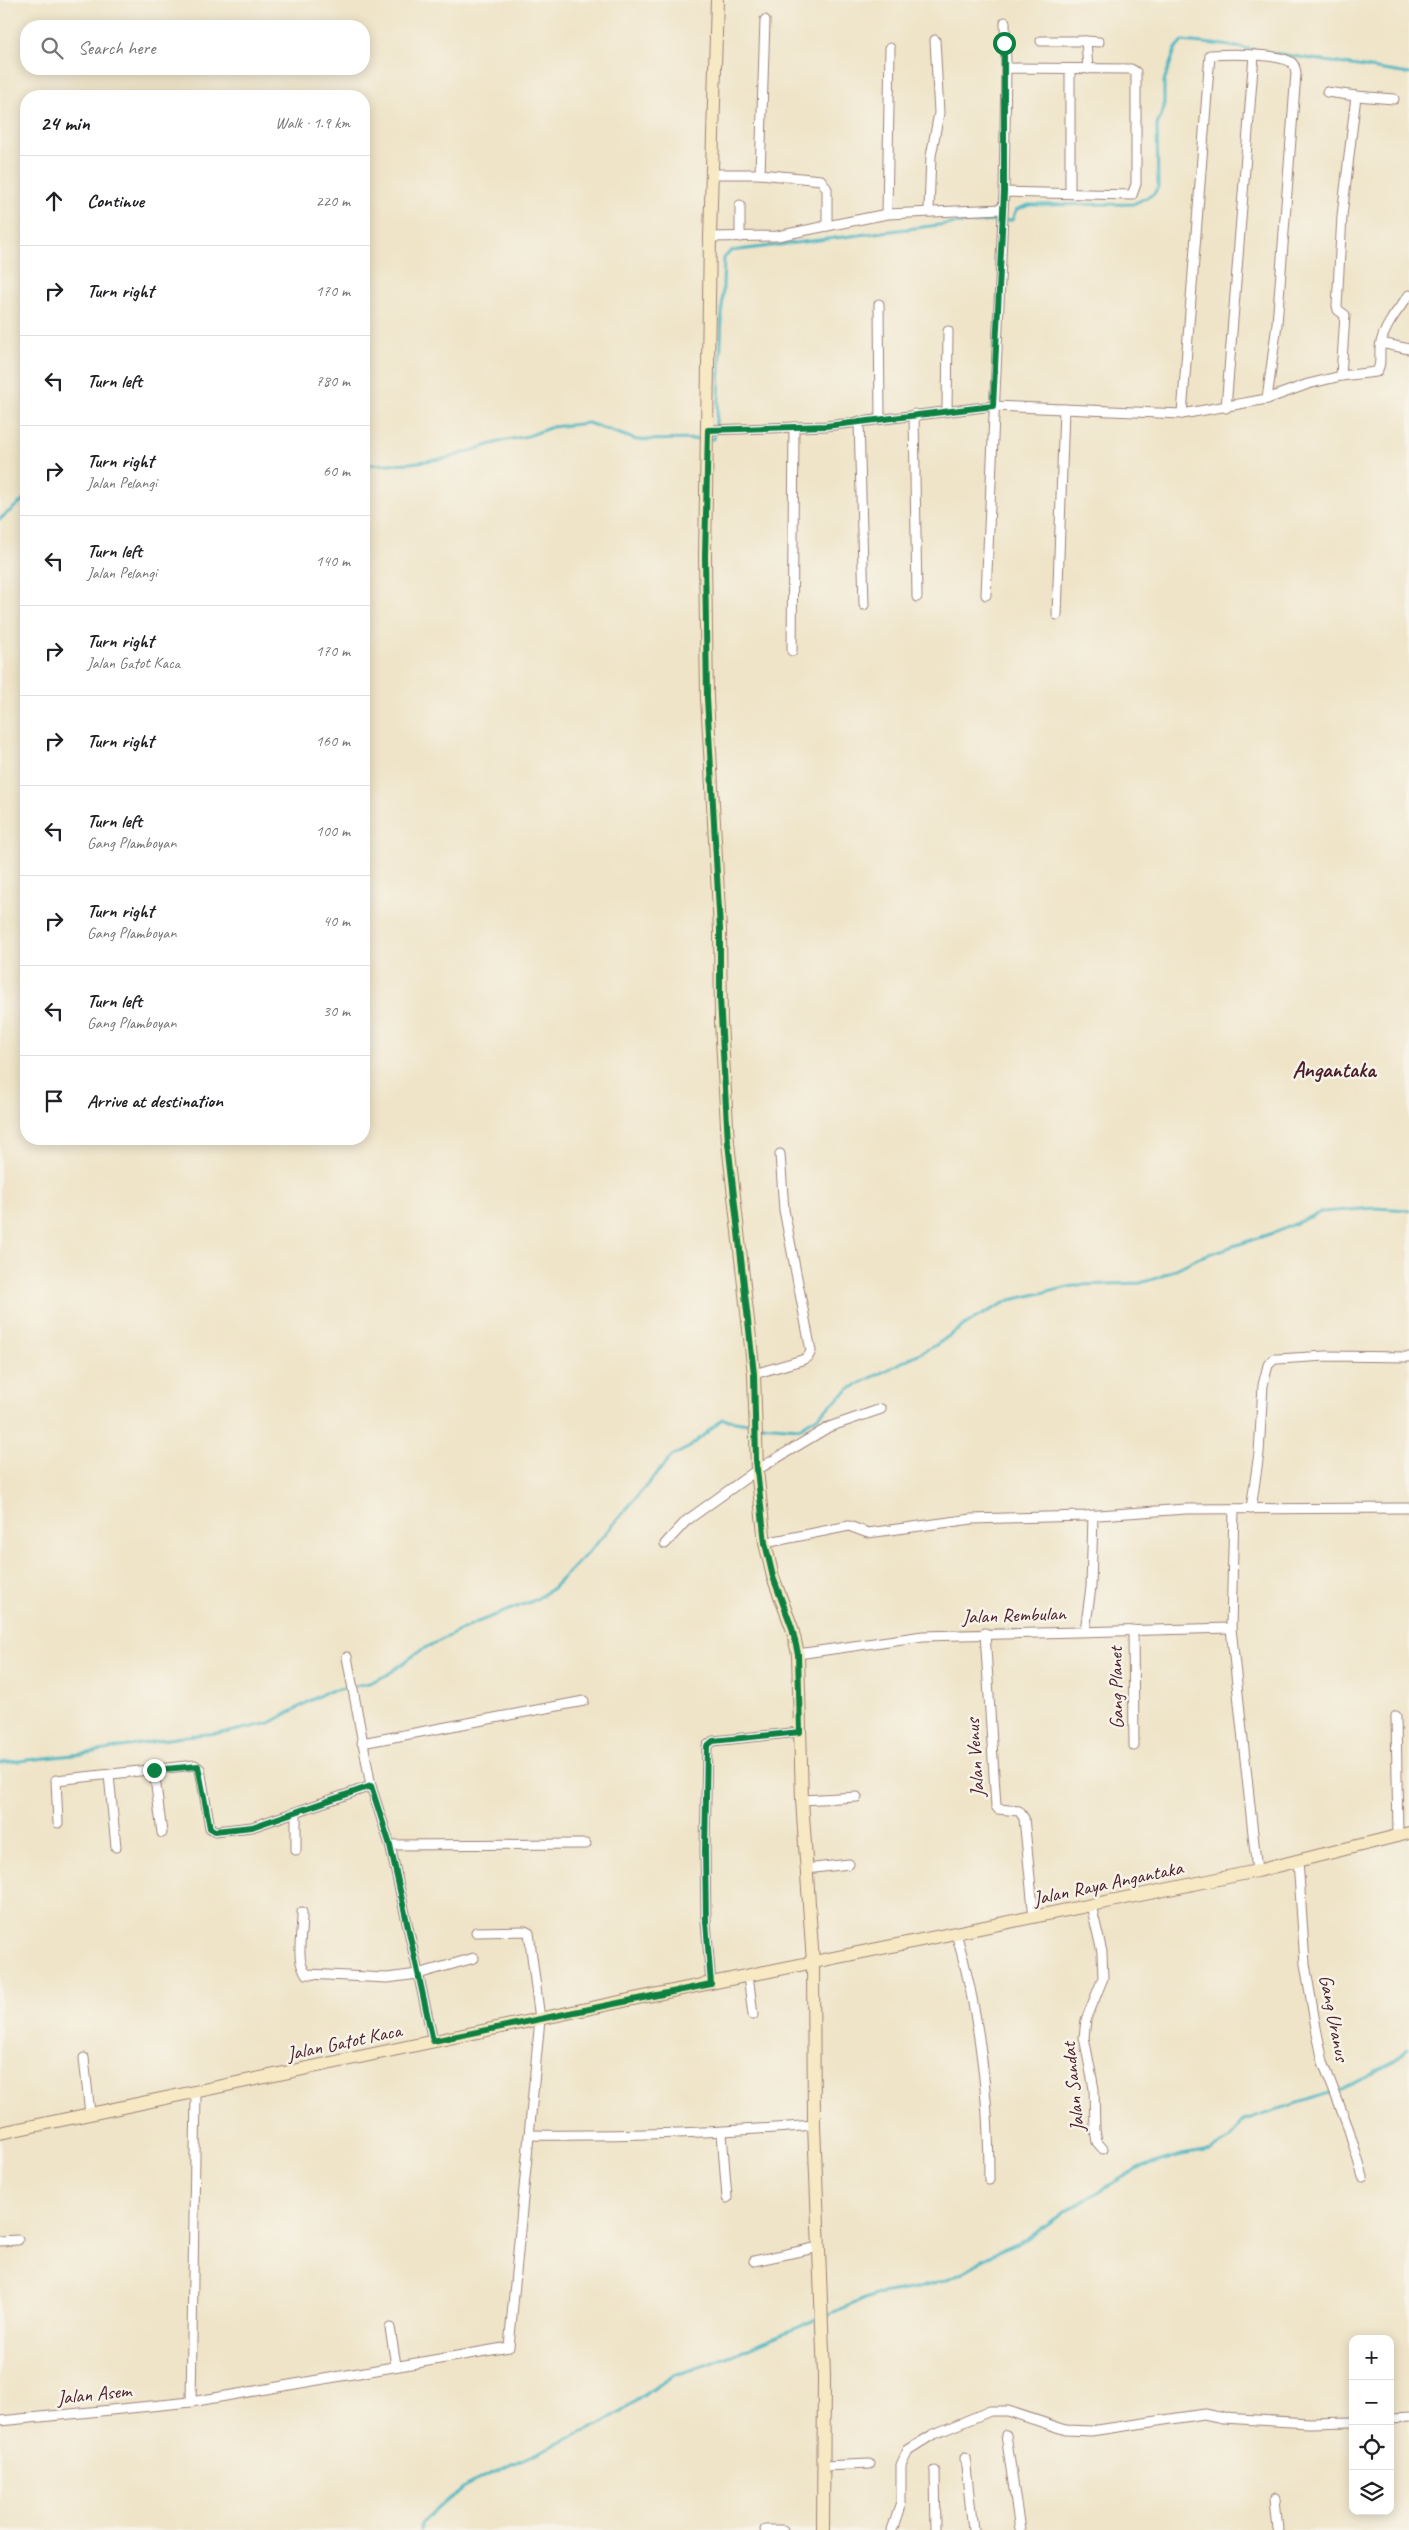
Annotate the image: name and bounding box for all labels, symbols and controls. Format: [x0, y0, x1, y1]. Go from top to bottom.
search box [20, 20, 370, 75]
route start [993, 32, 1016, 55]
icon: search [38, 34, 66, 62]
text: Search here [78, 36, 155, 60]
text: 24 min [40, 110, 90, 136]
text: Walk · 1.9 km [275, 113, 350, 133]
icon: ahead [40, 187, 68, 215]
text: Continue [87, 189, 144, 213]
text: 220 m [316, 191, 350, 211]
icon: right [40, 277, 68, 305]
text: Turn right [87, 279, 154, 303]
text: 170 m [316, 281, 350, 301]
icon: left [40, 367, 68, 395]
text: Turn left [87, 369, 142, 393]
text: 780 m [316, 371, 350, 391]
text: Turn right [87, 449, 154, 473]
icon: right [40, 457, 68, 485]
text: 60 m [323, 461, 350, 481]
text: Jalan Pelangi [87, 473, 157, 493]
text: Turn left [87, 539, 142, 563]
icon: left [40, 547, 68, 575]
text: 140 m [316, 551, 350, 571]
text: Jalan Pelangi [87, 563, 157, 583]
text: Turn right [87, 629, 154, 653]
icon: right [40, 637, 68, 665]
text: 170 m [316, 641, 350, 661]
text: Jalan Gatot Kaca [87, 653, 180, 673]
icon: right [40, 727, 68, 755]
text: Turn right [87, 729, 154, 753]
text: 160 m [316, 731, 350, 751]
text: Turn left [87, 809, 142, 833]
icon: left [40, 817, 68, 845]
text: 100 m [316, 821, 350, 841]
text: Gang Plamboyan [87, 833, 176, 853]
text: Turn right [87, 899, 154, 923]
icon: right [40, 907, 68, 935]
text: 40 m [323, 911, 350, 931]
text: Gang Plamboyan [87, 923, 176, 943]
text: Turn left [87, 989, 142, 1013]
icon: left [40, 997, 68, 1025]
text: 30 m [323, 1001, 350, 1021]
text: Gang Plamboyan [87, 1013, 176, 1033]
district label: Angantaka [1293, 1056, 1377, 1084]
icon: arrive [40, 1087, 68, 1115]
text: Arrive at destination [87, 1089, 223, 1113]
street label: Jalan Rembulan [961, 1601, 1067, 1629]
street label: Gang Planet [1103, 1644, 1129, 1729]
street label: Jalan Venus [960, 1716, 990, 1799]
route end [143, 1759, 166, 1782]
street label: Jalan Raya Angantaka [1030, 1855, 1186, 1911]
street label: Gang Uranus [1313, 1973, 1355, 2065]
street label: Jalan Gatot Kaca [284, 2017, 405, 2067]
street label: Jalan Sandat [1056, 2039, 1090, 2134]
map controls [1349, 2335, 1394, 2515]
button: + [1349, 2335, 1394, 2380]
street label: Jalan Asem [55, 2377, 134, 2410]
button: − [1349, 2380, 1394, 2425]
button: locate [1349, 2425, 1394, 2470]
button: layers [1349, 2470, 1394, 2515]

